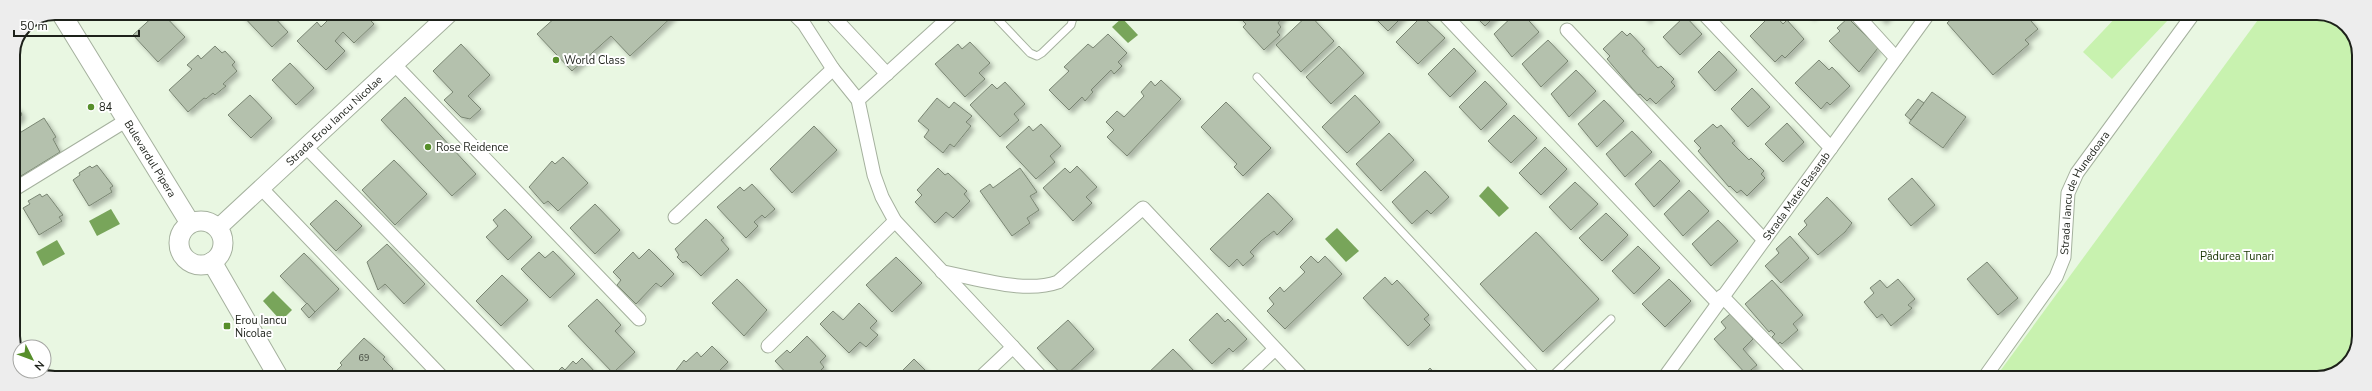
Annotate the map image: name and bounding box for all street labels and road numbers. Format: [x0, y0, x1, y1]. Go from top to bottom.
street label: Strada Erou Iancu Nicolae [282, 72, 386, 169]
street label: Bulevardul Pipera [121, 117, 180, 200]
street label: Strada Iancu de Hunedoara [2057, 128, 2113, 255]
street label: Strada Matei Basarab [1759, 149, 1833, 243]

